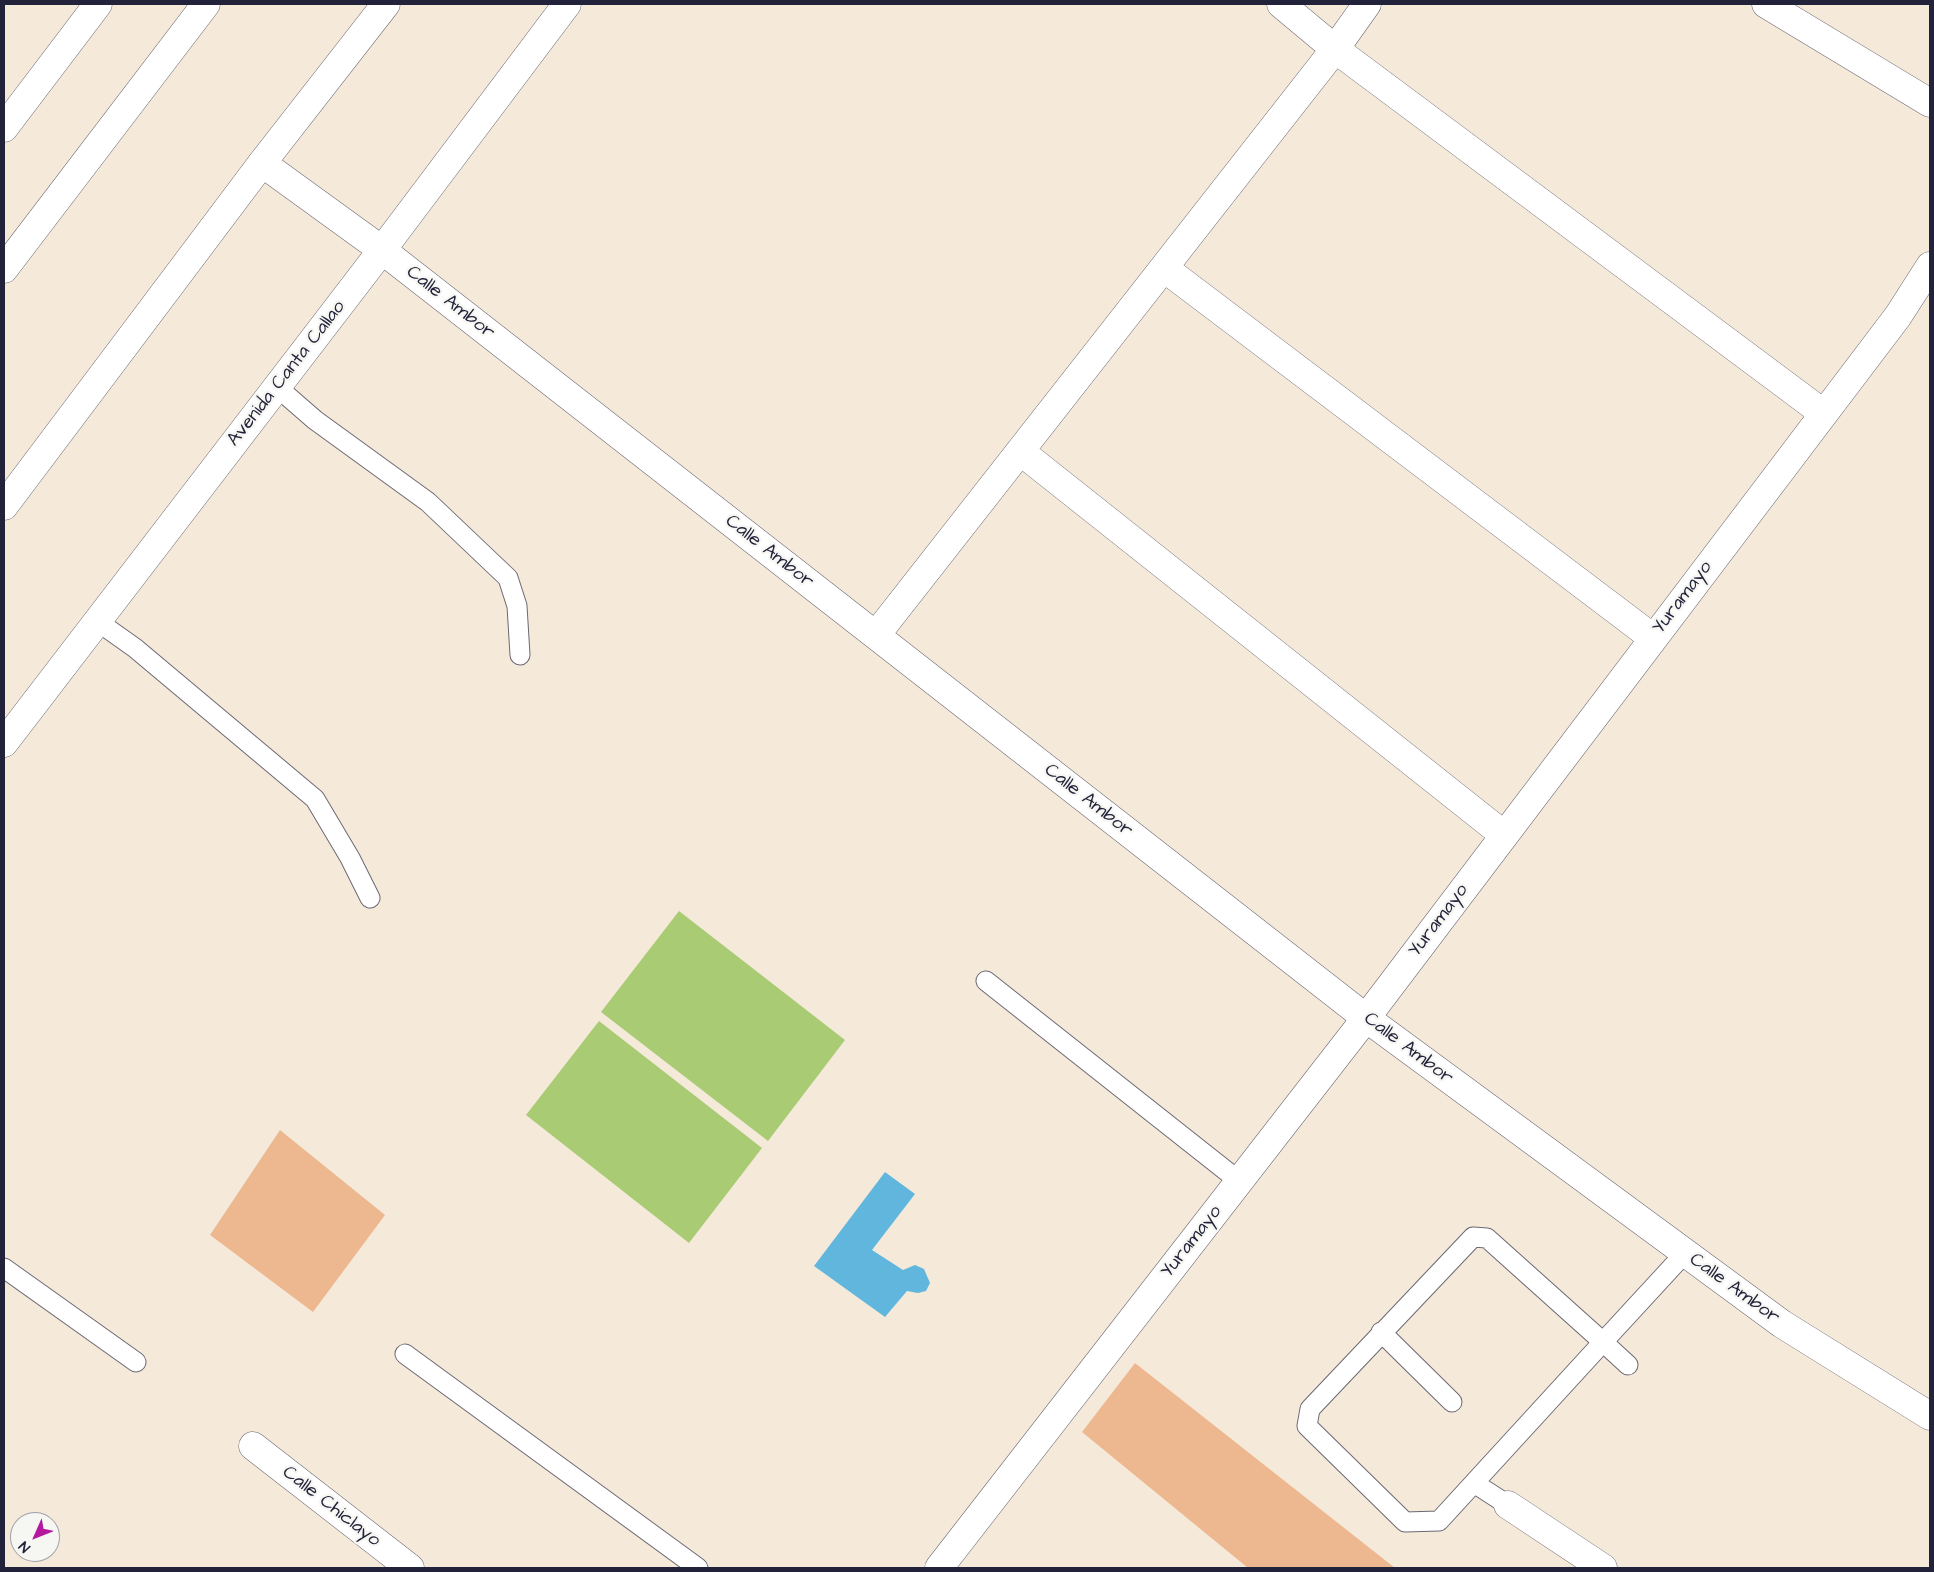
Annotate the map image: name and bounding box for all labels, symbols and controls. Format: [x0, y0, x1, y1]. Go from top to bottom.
street label: Calle Ambor [401, 261, 499, 345]
street label: Avenida Canta Callao [223, 297, 351, 451]
street label: Calle Ambor [720, 510, 818, 594]
street label: Yuramayo [1648, 557, 1718, 639]
street label: Calle Ambor [1039, 759, 1137, 843]
street label: Yuramayo [1404, 880, 1474, 962]
street label: Calle Ambor [1359, 1008, 1457, 1090]
street label: Yuramayo [1157, 1201, 1227, 1283]
street label: Calle Ambor [1685, 1249, 1783, 1329]
street label: Calle Chiclayo [277, 1462, 385, 1552]
north arrow [10, 1512, 60, 1562]
text: N [15, 1537, 35, 1557]

